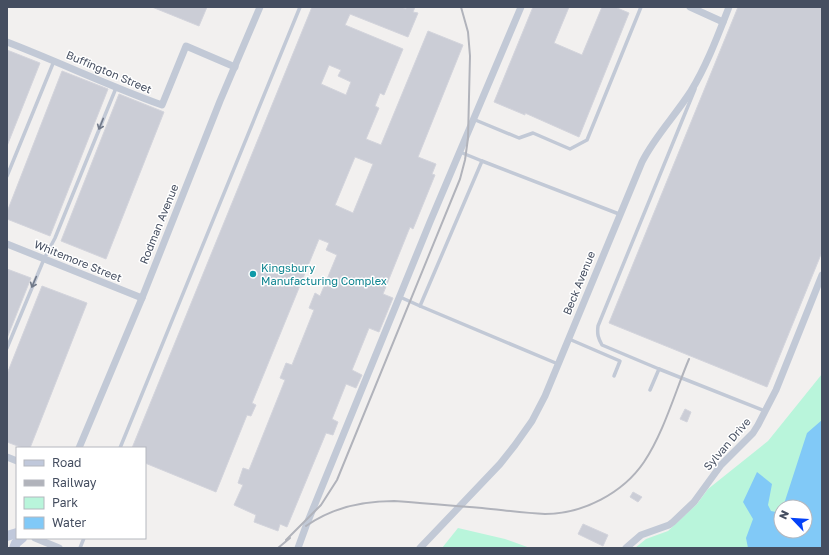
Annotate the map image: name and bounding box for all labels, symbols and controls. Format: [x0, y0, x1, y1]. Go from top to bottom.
street label: Buffington Street [64, 48, 154, 95]
one-way arrow [97, 118, 105, 130]
street label: Rodman Avenue [137, 182, 180, 266]
street label: Whitemore Street [33, 237, 124, 284]
street label: Beck Avenue [560, 249, 597, 317]
place label: Kingsbury Manufacturing Complex [261, 261, 387, 287]
marker: Kingsbury Manufacturing Complex [248, 269, 258, 279]
one-way arrow [30, 276, 37, 288]
street label: Sylvan Drive [700, 415, 753, 473]
legend [16, 447, 146, 539]
text: Road [52, 455, 81, 470]
text: Railway [52, 475, 97, 490]
text: Park [52, 495, 78, 510]
north arrow [773, 499, 813, 539]
text: N [776, 508, 791, 521]
text: Water [52, 515, 86, 530]

